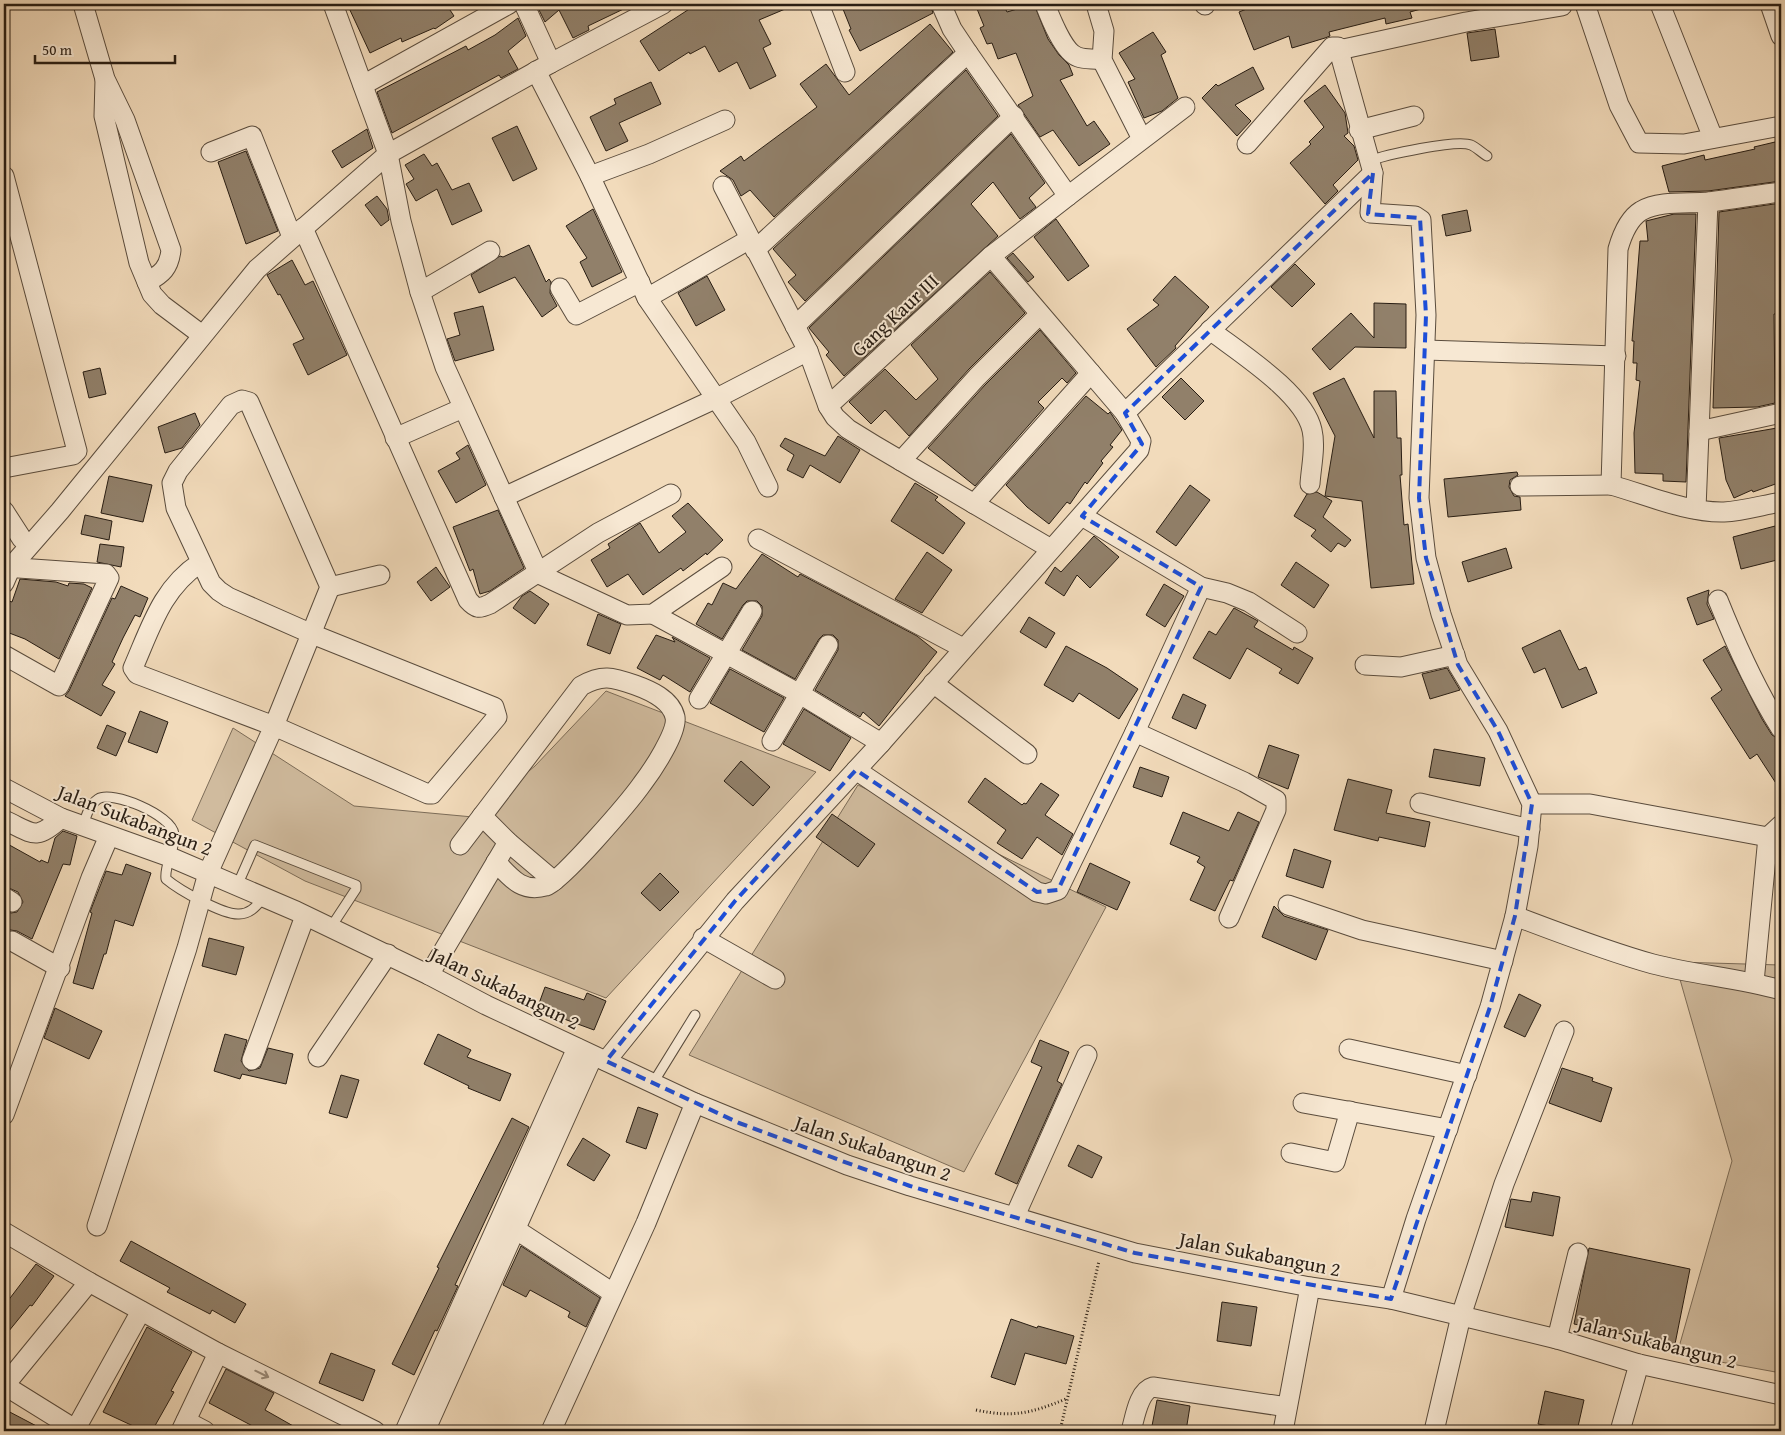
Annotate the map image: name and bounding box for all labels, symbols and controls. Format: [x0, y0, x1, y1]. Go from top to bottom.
scale bar [35, 32, 175, 64]
text: 50 m [42, 39, 73, 60]
street label: Gang Kaur III [845, 267, 945, 363]
street label: Jalan Sukabangun 2 [51, 776, 217, 862]
street label: Jalan Sukabangun 2 [423, 937, 585, 1036]
street label: Jalan Sukabangun 2 [788, 1106, 955, 1188]
street label: Jalan Sukabangun 2 [1174, 1223, 1343, 1283]
street label: Jalan Sukabangun 2 [1571, 1307, 1740, 1375]
one-way arrow [254, 1370, 269, 1379]

